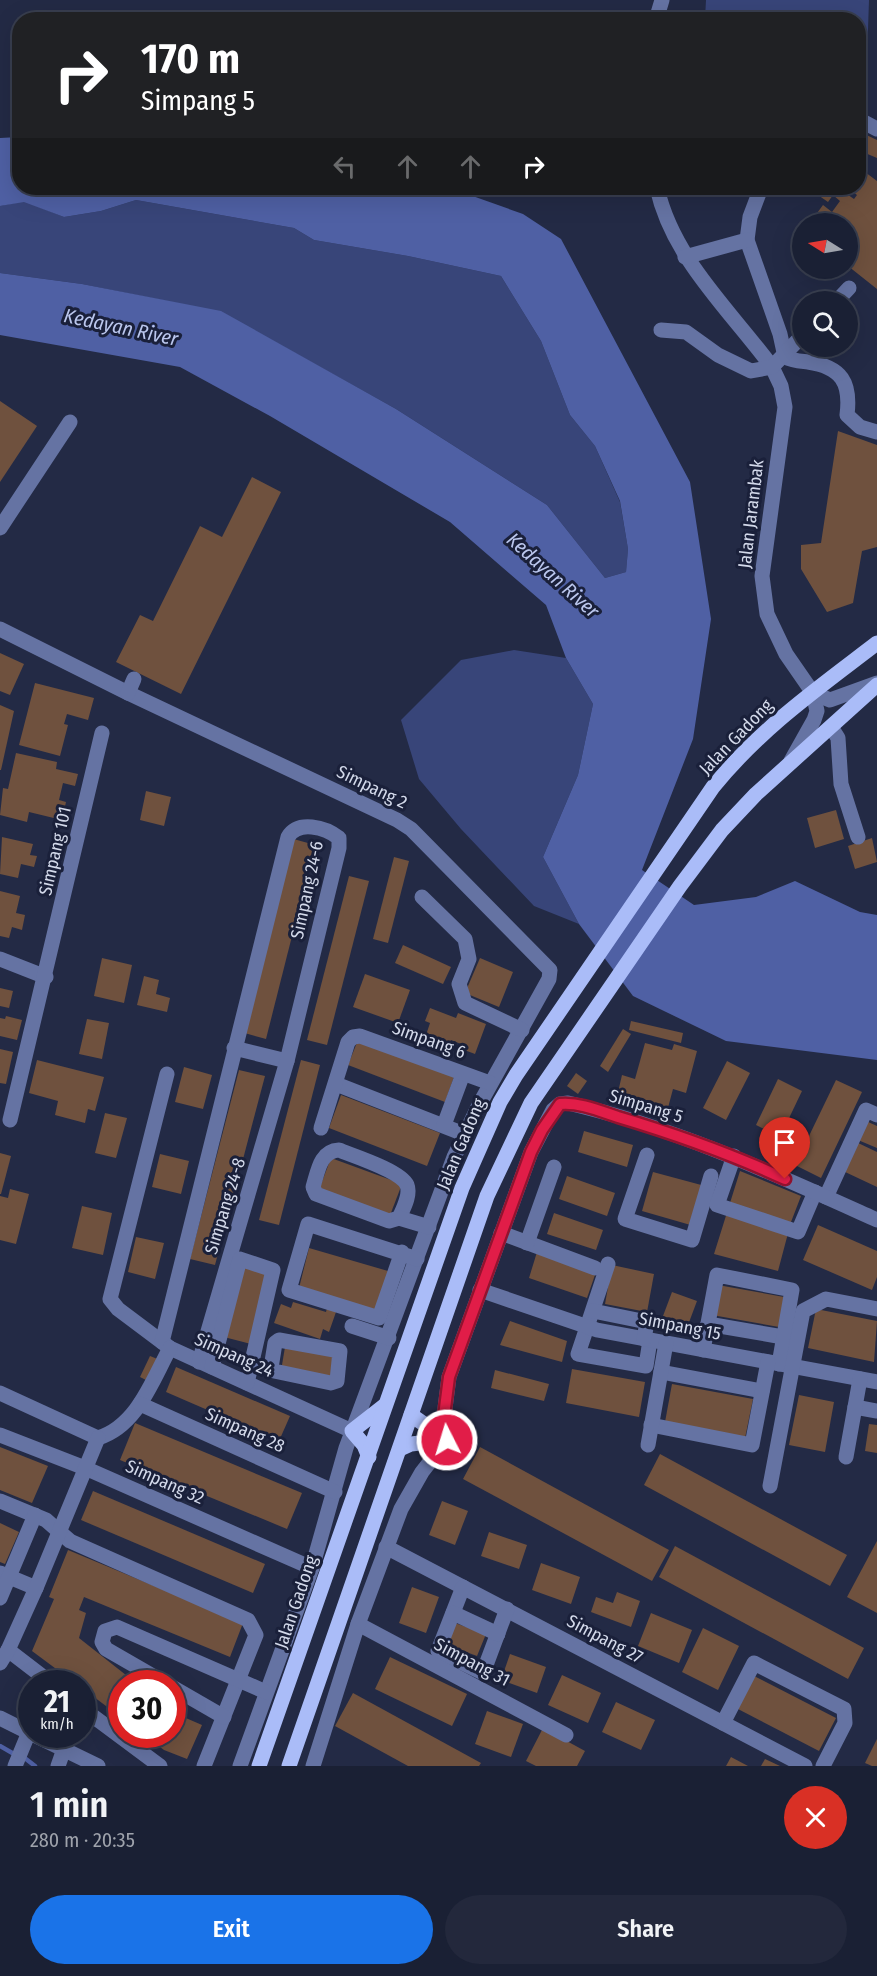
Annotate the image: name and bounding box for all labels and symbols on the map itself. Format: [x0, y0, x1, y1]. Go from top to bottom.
north arrow [792, 213, 858, 279]
water label: Kedayan River [62, 303, 181, 351]
street label: Jalan Jarambak [733, 458, 769, 570]
water label: Kedayan River [502, 527, 605, 623]
street label: Jalan Gadong [694, 694, 778, 780]
street label: Simpang 2 [333, 761, 411, 813]
street label: Simpang 101 [34, 804, 76, 898]
street label: Simpang 24-6 [286, 839, 328, 941]
street label: Simpang 6 [389, 1017, 469, 1063]
street label: Simpang 5 [606, 1084, 686, 1128]
street label: Jalan Gadong [432, 1095, 490, 1193]
pin [759, 1117, 810, 1179]
street label: Simpang 24-8 [200, 1155, 250, 1257]
street label: Simpang 15 [637, 1307, 723, 1345]
street label: Simpang 24 [191, 1328, 277, 1382]
street label: Simpang 28 [202, 1403, 288, 1457]
position arrow [415, 1408, 479, 1472]
street label: Simpang 32 [122, 1455, 208, 1509]
street label: Jalan Gadong [270, 1552, 322, 1651]
street label: Simpang 27 [563, 1610, 647, 1668]
street label: Simpang 31 [430, 1633, 514, 1691]
speed limit sign: 30 [108, 1670, 186, 1748]

